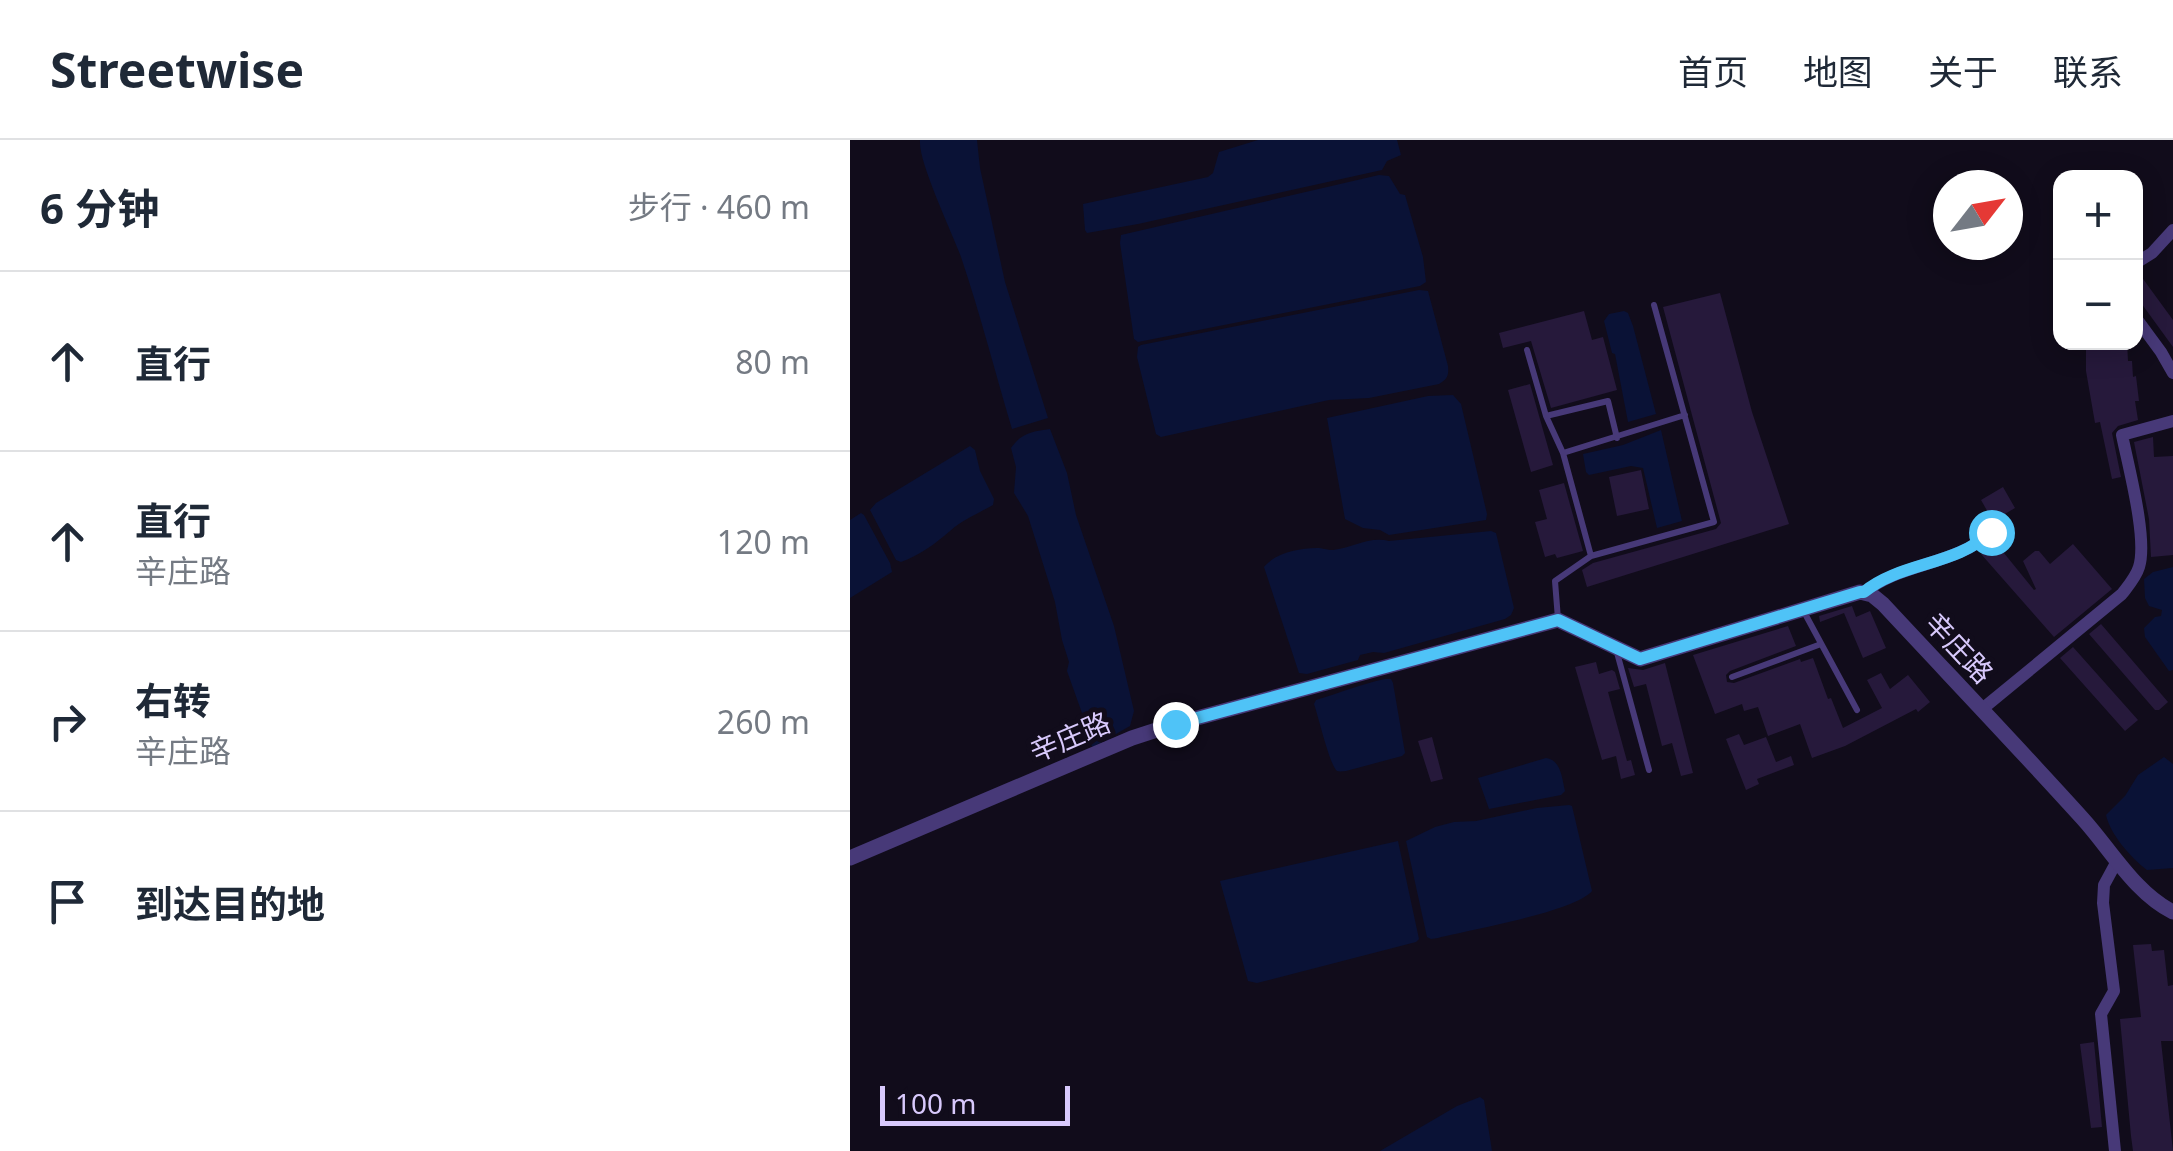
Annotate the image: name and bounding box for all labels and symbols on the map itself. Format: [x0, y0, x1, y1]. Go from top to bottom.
north arrow [1933, 170, 2023, 260]
route start [1969, 510, 2015, 556]
street label: 辛庄路 [1917, 604, 2002, 691]
street label: 辛庄路 [1024, 702, 1116, 770]
route end [1153, 702, 1199, 748]
scale bar [880, 1081, 1070, 1126]

